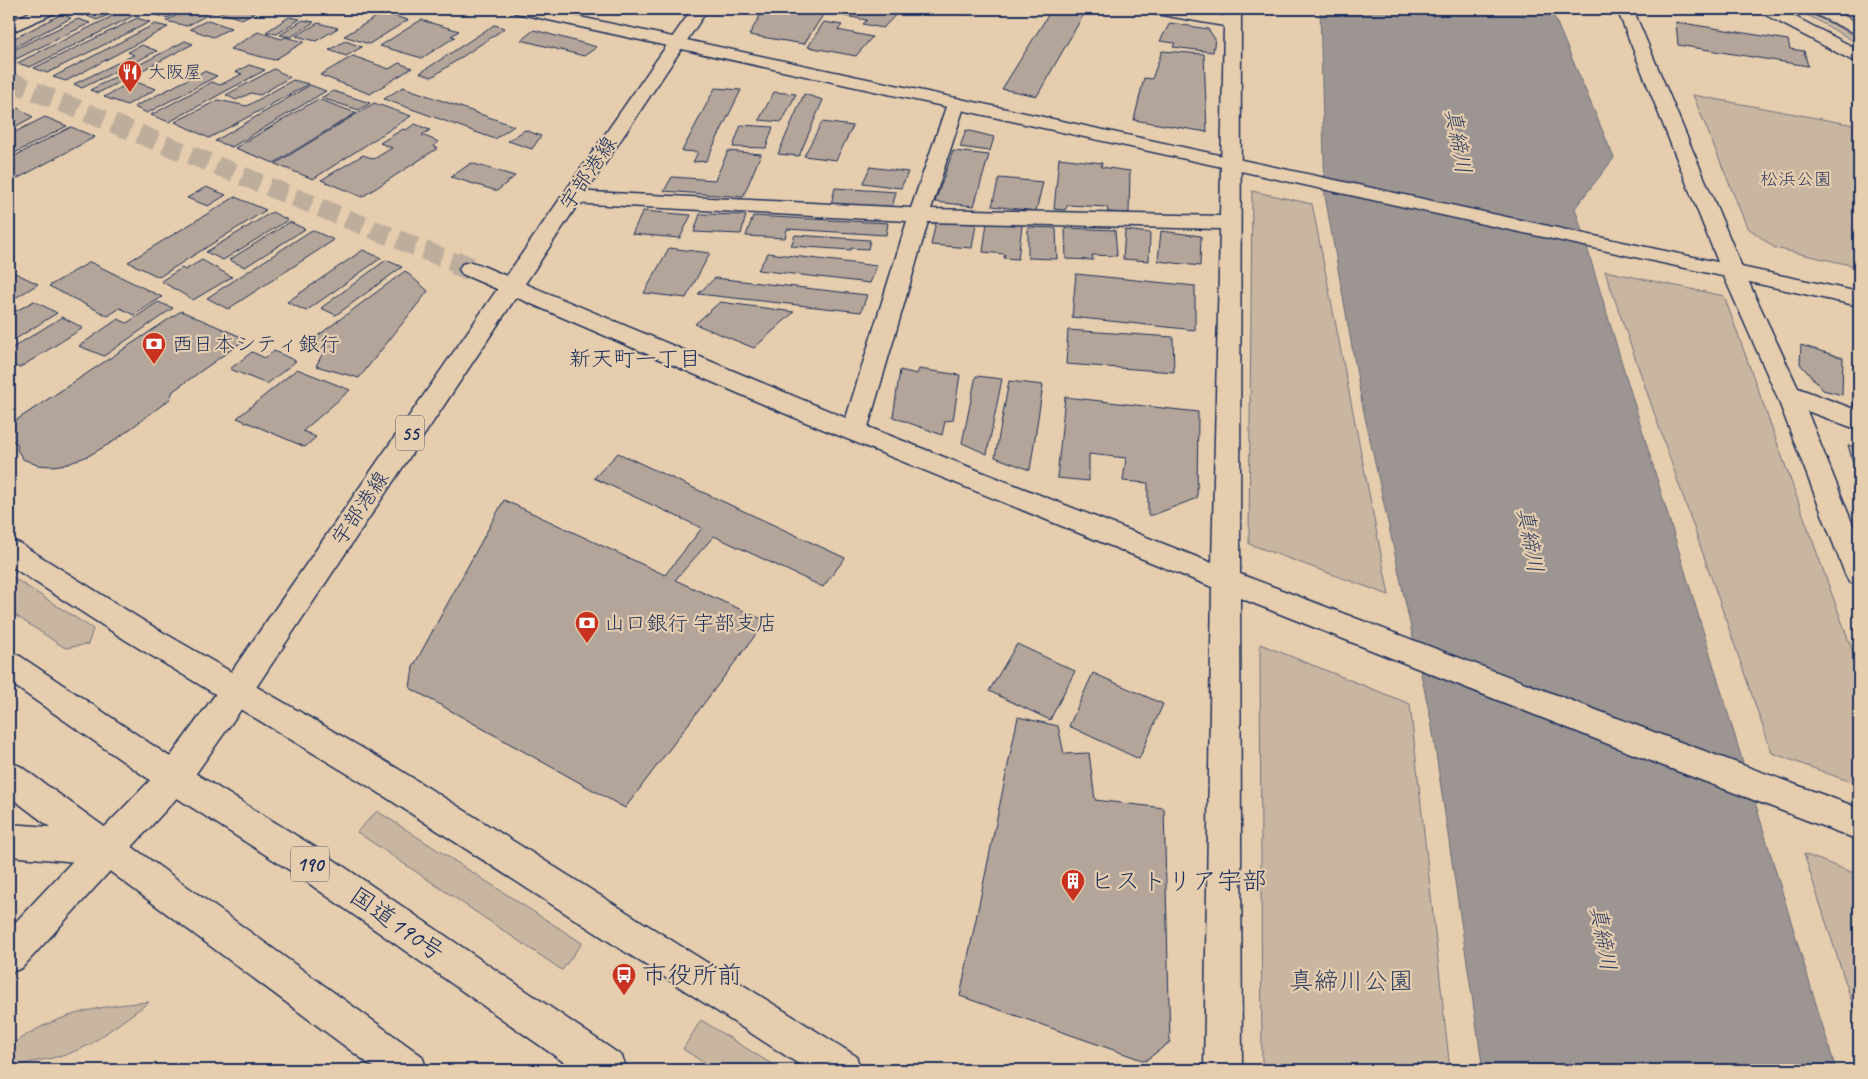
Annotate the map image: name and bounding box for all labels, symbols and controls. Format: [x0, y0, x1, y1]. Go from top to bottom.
restaurant icon: 大阪屋 [117, 59, 143, 93]
place label: 大阪屋 [148, 61, 202, 83]
water label: 真締川 [1438, 106, 1478, 176]
street label: 宇部港線 [554, 131, 622, 215]
park label: 松浜公園 [1760, 168, 1832, 190]
bank icon: 西日本シティ銀行 [141, 331, 167, 365]
place label: 西日本シティ銀行 [172, 331, 340, 357]
district label: 新天町一丁目 [569, 345, 701, 373]
road number: 55 [396, 416, 424, 450]
street label: 宇部港線 [326, 466, 394, 550]
water label: 真締川 [1510, 505, 1550, 575]
bank icon: 山口銀行 宇部支店 [574, 610, 600, 644]
place label: 山口銀行 宇部支店 [604, 610, 777, 636]
road number: 190 [291, 846, 329, 882]
place label: ヒストリア宇部 [1090, 865, 1267, 897]
building icon: ヒストリア宇部 [1060, 868, 1086, 902]
street label: 国道190号 [343, 880, 451, 968]
water label: 真締川 [1583, 903, 1623, 973]
place label: 市役所前 [642, 959, 742, 991]
bus stop icon: 市役所前 [611, 962, 637, 996]
park label: 真締川公園 [1288, 965, 1414, 997]

